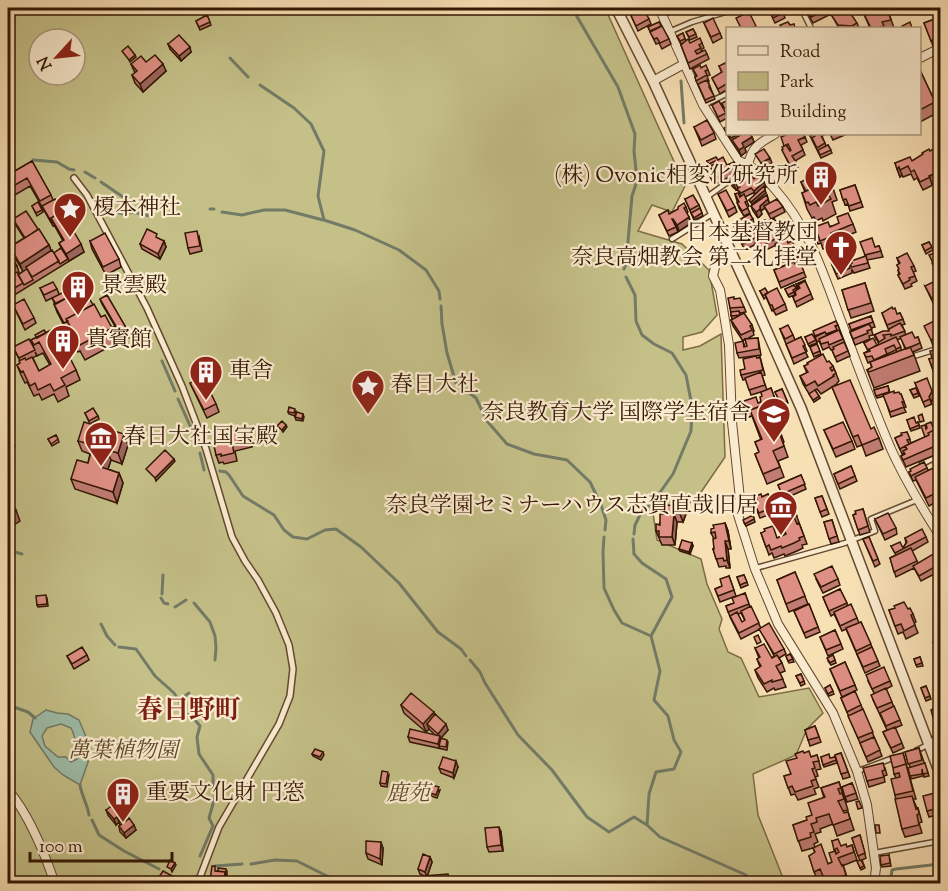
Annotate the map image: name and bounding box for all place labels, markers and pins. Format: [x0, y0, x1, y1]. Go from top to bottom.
building icon: (株) Ovonic相変化研究所 [803, 159, 839, 206]
place label: (株) Ovonic相変化研究所 [554, 161, 798, 193]
place icon: 榎本神社 [52, 191, 88, 238]
place label: 榎本神社 [93, 193, 181, 225]
place label: 日本基督教団 奈良高畑教会 第二礼拝堂 [571, 218, 818, 275]
church icon: 日本基督教団 奈良高畑教会 第二礼拝堂 [823, 229, 859, 276]
building icon: 景雲殿 [60, 269, 96, 316]
place label: 景雲殿 [101, 271, 167, 303]
building icon: 貴賓館 [45, 323, 81, 370]
place label: 貴賓館 [86, 325, 152, 357]
building icon: 車舎 [188, 354, 224, 401]
place label: 車舎 [229, 356, 273, 388]
place icon: 春日大社 [350, 368, 386, 415]
place label: 春日大社 [391, 370, 479, 402]
school or university icon: 奈良教育大学 国際学生宿舎 [756, 396, 792, 443]
place label: 奈良教育大学 国際学生宿舎 [482, 398, 751, 430]
museum icon: 春日大社国宝殿 [83, 420, 119, 467]
place label: 春日大社国宝殿 [124, 422, 278, 454]
museum icon: 奈良学園セミナーハウス志賀直哉旧居 [763, 489, 799, 536]
place label: 奈良学園セミナーハウス志賀直哉旧居 [386, 491, 758, 523]
building icon: 重要文化財 円窓 [105, 776, 141, 823]
place label: 重要文化財 円窓 [146, 778, 305, 810]

